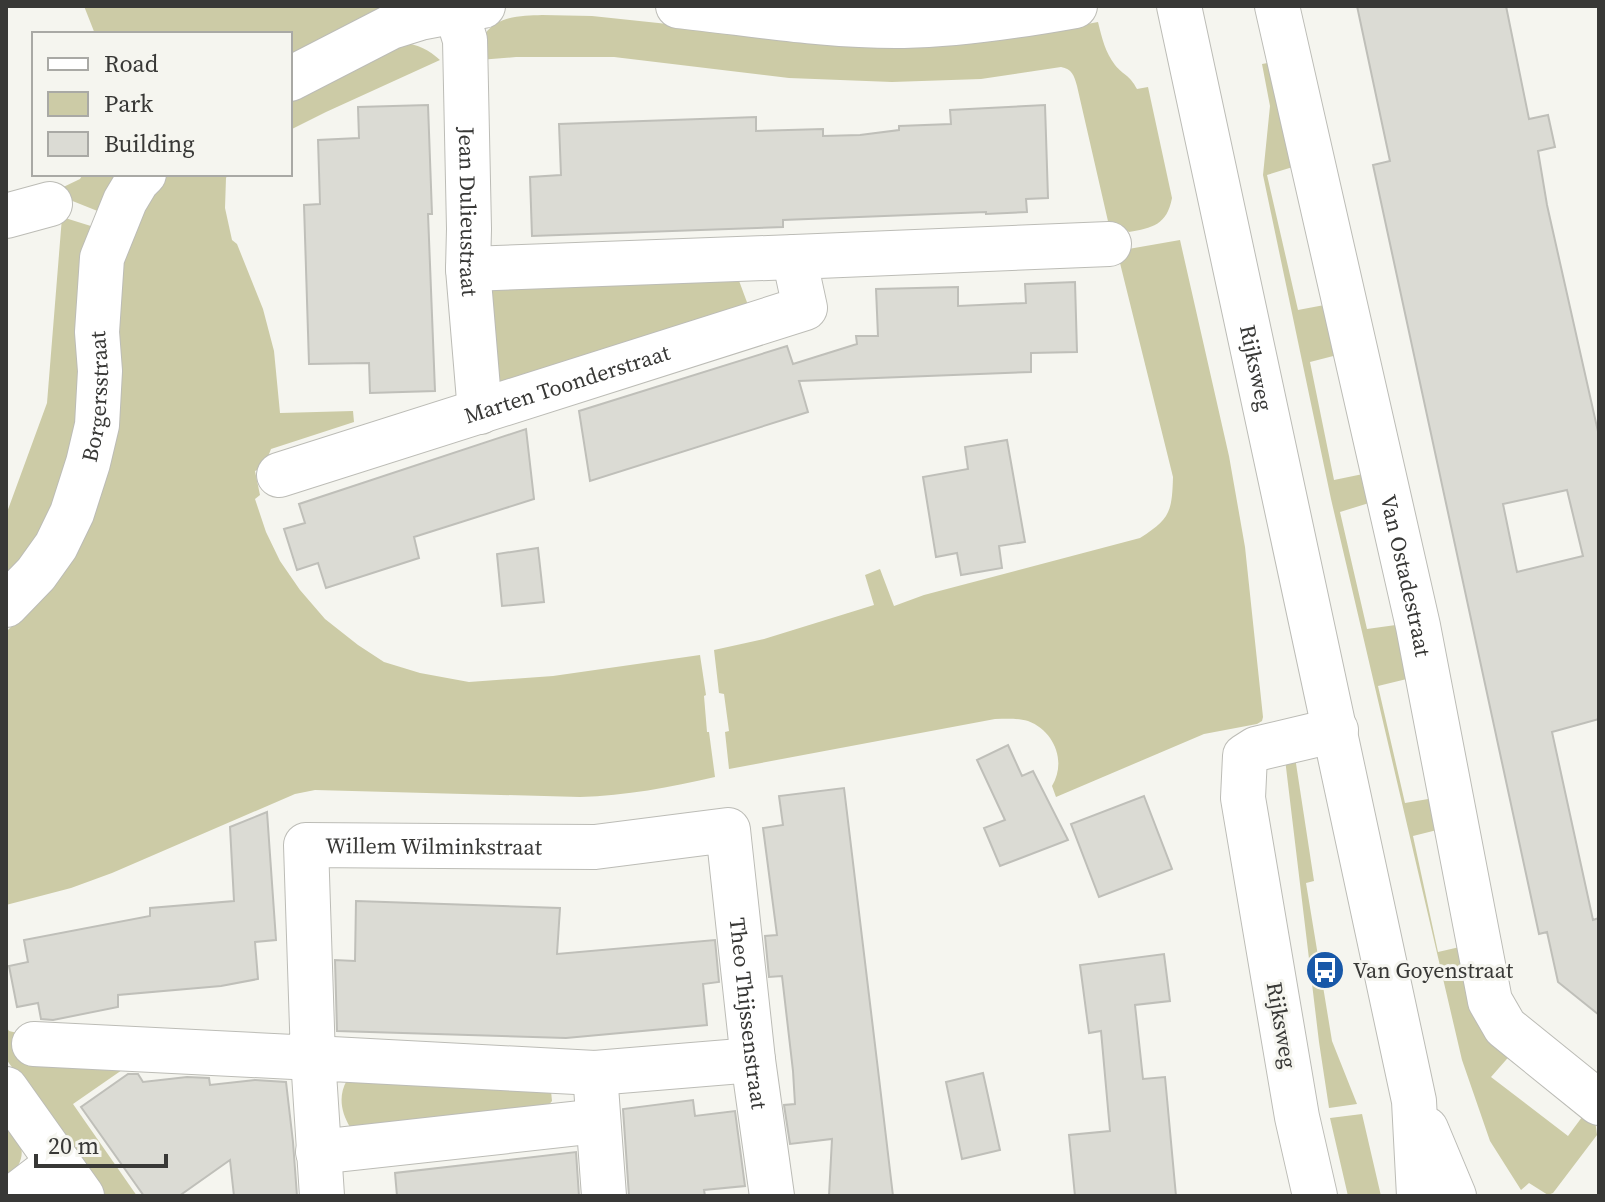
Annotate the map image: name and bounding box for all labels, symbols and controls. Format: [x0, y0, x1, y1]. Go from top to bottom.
legend [32, 32, 292, 176]
text: Road [104, 47, 159, 80]
text: Park [104, 87, 154, 120]
street label: Jean Dulieustraat [452, 126, 485, 298]
text: Building [104, 127, 195, 160]
street label: Rijksweg [1233, 322, 1280, 414]
street label: Borgersstraat [74, 329, 115, 465]
street label: Marten Toonderstraat [460, 337, 674, 430]
street label: Van Ostadestraat [1374, 492, 1439, 660]
street label: Willem Wilminkstraat [325, 830, 543, 862]
street label: Theo Thijssenstraat [723, 916, 775, 1112]
bus stop icon: Van Goyenstraat [1304, 949, 1346, 991]
place label: Van Goyenstraat [1353, 955, 1514, 985]
street label: Rijksweg [1260, 979, 1304, 1071]
scale bar [36, 1118, 166, 1168]
text: 20 m [48, 1129, 99, 1162]

